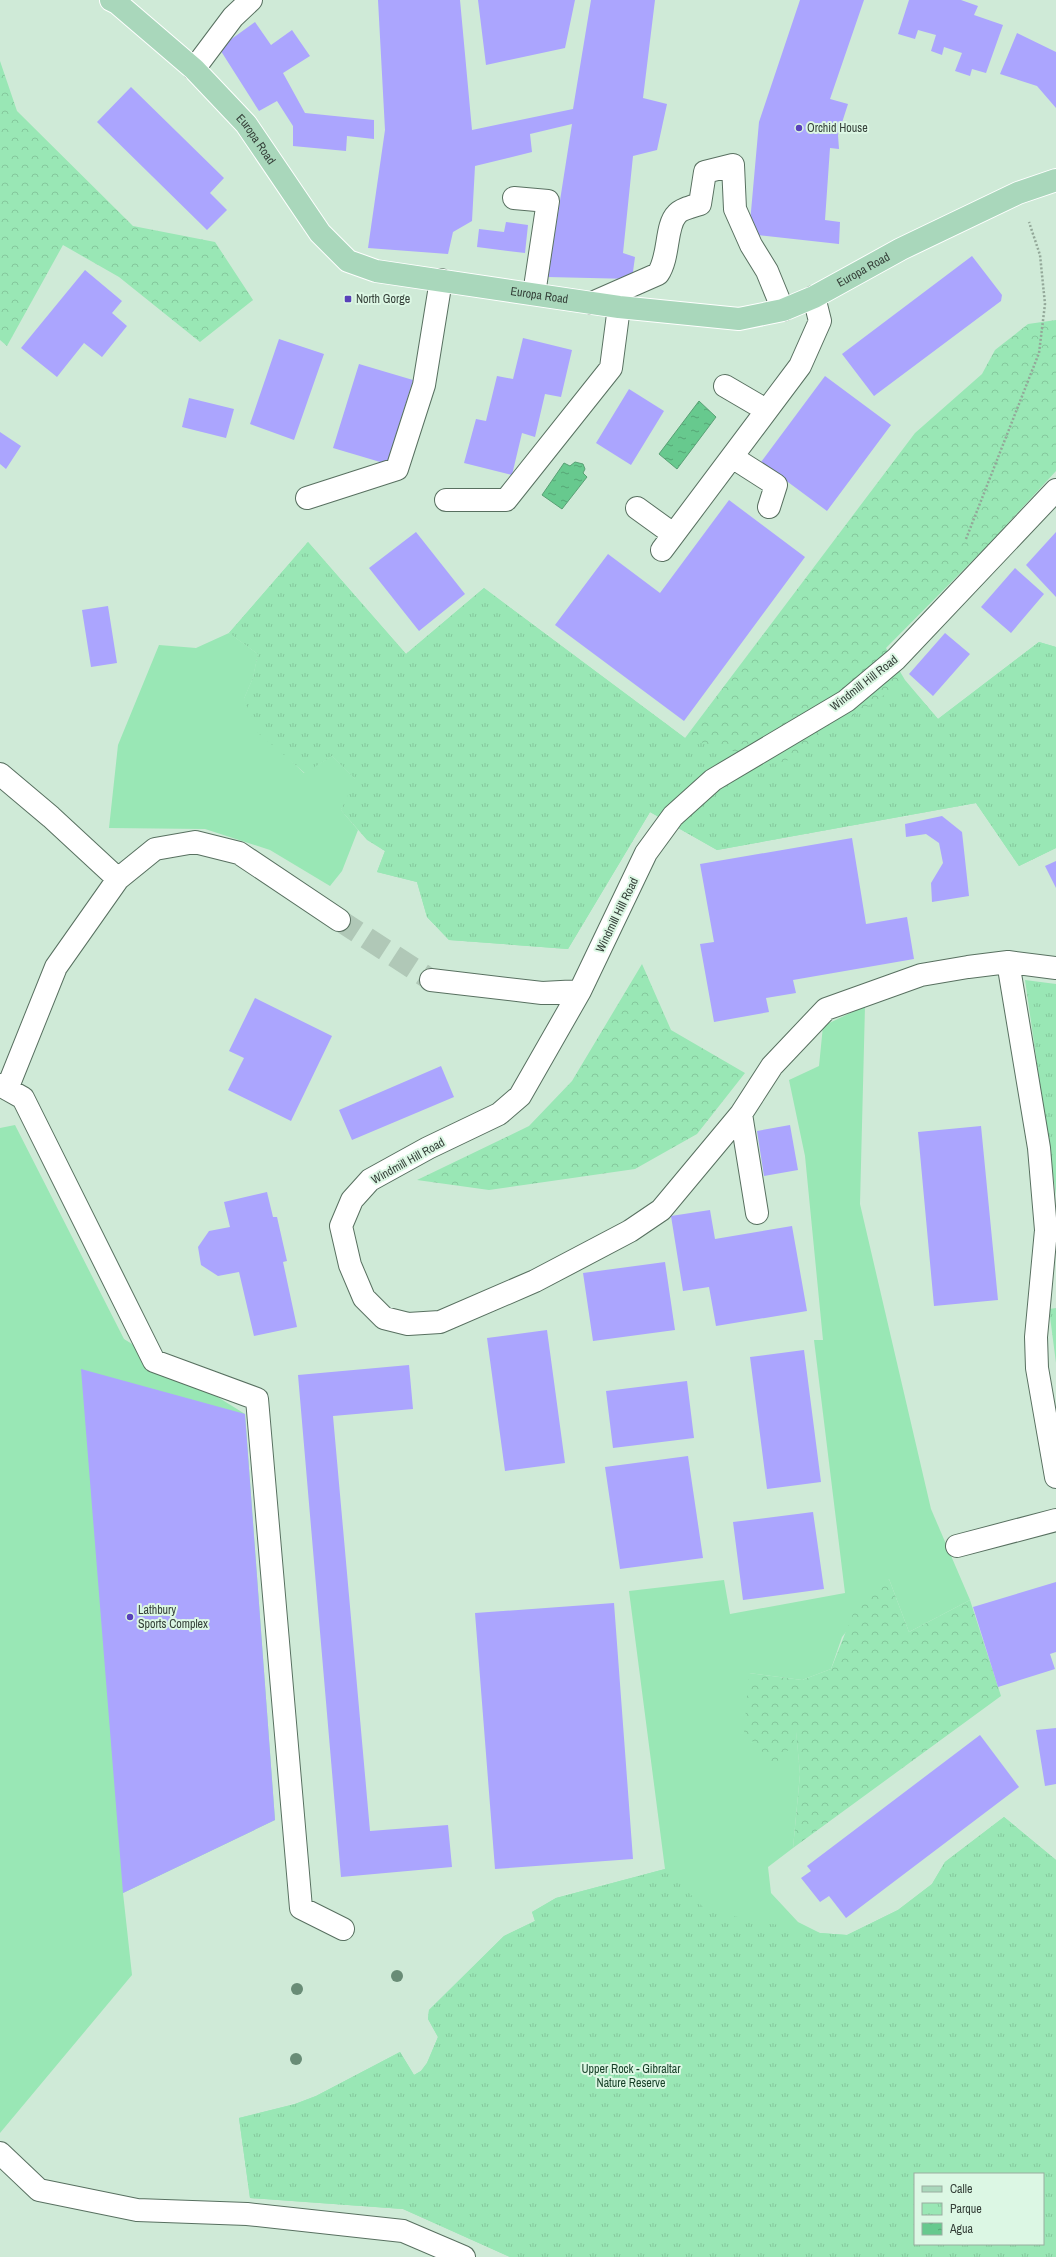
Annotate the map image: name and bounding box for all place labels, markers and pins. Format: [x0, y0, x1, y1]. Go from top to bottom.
place label: Orchid House [807, 120, 868, 136]
marker: Orchid House [794, 123, 804, 133]
place label: North Gorge [356, 291, 410, 307]
marker: North Gorge [343, 294, 353, 304]
place label: Lathbury Sports Complex [138, 1602, 208, 1632]
marker: Lathbury Sports Complex [125, 1612, 135, 1622]

